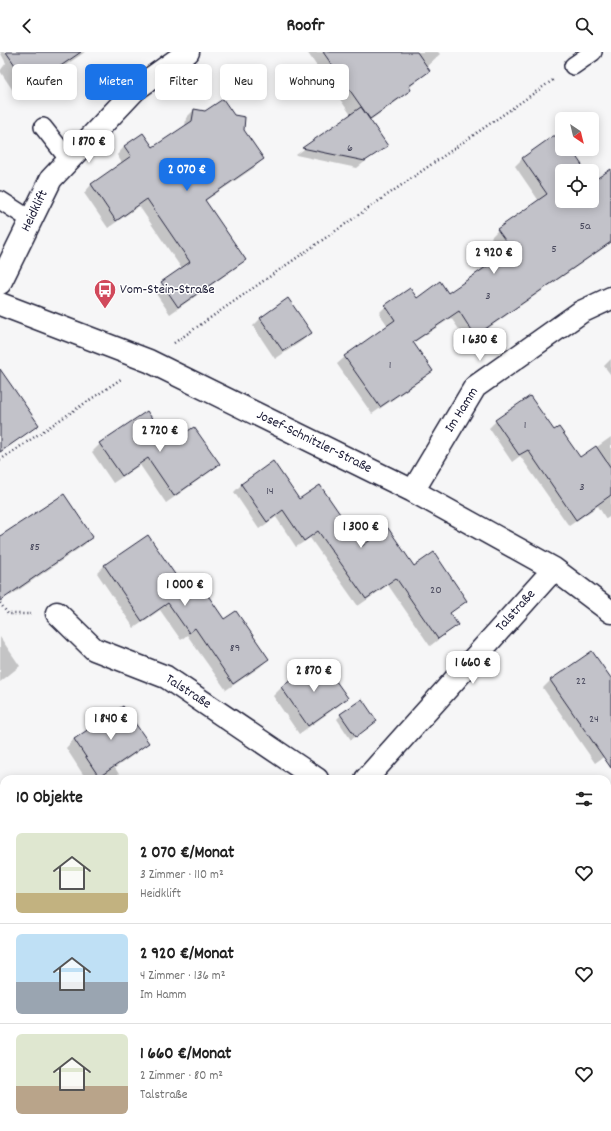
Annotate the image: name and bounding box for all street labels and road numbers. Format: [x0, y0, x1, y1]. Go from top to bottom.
street label: Heidklift [16, 187, 54, 235]
street label: Im Hamm [440, 383, 484, 437]
street label: Josef-Schnitzler-Straße [253, 405, 375, 479]
street label: Talstraße [491, 585, 541, 637]
street label: Talstraße [161, 670, 215, 714]

